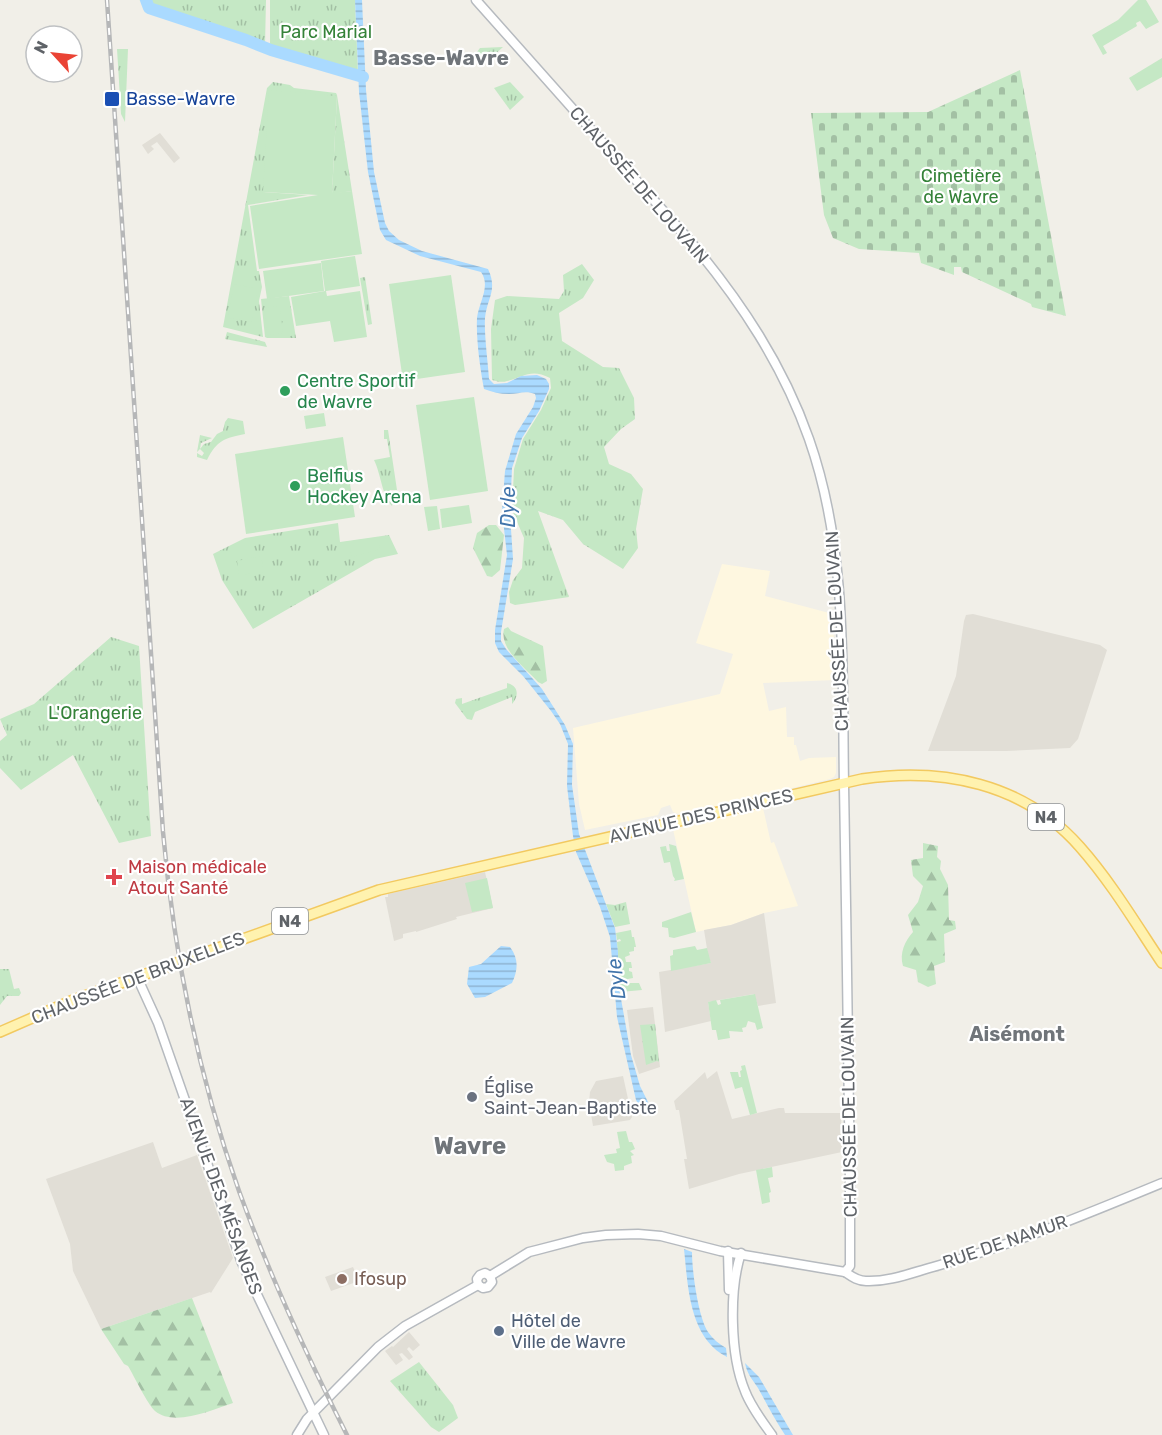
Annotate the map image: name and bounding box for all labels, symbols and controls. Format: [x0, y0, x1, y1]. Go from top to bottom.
park label: Parc Marial [280, 21, 372, 43]
north arrow [24, 24, 84, 84]
text: N [30, 38, 52, 57]
district label: Basse-Wavre [373, 45, 509, 70]
place label: Basse-Wavre [126, 88, 235, 110]
marker: Basse-Wavre [103, 90, 121, 108]
street label: CHAUSSÉE DE LOUVAIN [565, 102, 713, 268]
park label: Cimetière de Wavre [921, 165, 1001, 208]
place label: Centre Sportif de Wavre [297, 370, 416, 413]
marker: Centre Sportif de Wavre [278, 384, 292, 398]
place label: Belfius Hockey Arena [307, 465, 422, 508]
marker: Belfius Hockey Arena [288, 479, 302, 493]
water label: Dyle [496, 487, 520, 527]
street label: CHAUSSÉE DE LOUVAIN [821, 530, 853, 732]
park label: L'Orangerie [48, 702, 142, 724]
street label: AVENUE DES PRINCES [607, 784, 795, 848]
road number: N4 [1028, 804, 1064, 830]
place label: Maison médicale Atout Santé [128, 856, 267, 899]
marker: Maison médicale Atout Santé [105, 868, 123, 886]
road number: N4 [272, 908, 308, 934]
street label: CHAUSSÉE DE BRUXELLES [28, 927, 248, 1029]
water label: Dyle [602, 957, 630, 1001]
street label: CHAUSSÉE DE LOUVAIN [836, 1016, 862, 1218]
district label: Aisémont [969, 1022, 1065, 1046]
place label: Église Saint-Jean-Baptiste [484, 1076, 657, 1119]
marker: Église Saint-Jean-Baptiste [465, 1090, 479, 1104]
street label: AVENUE DES MÉSANGES [175, 1094, 267, 1298]
district label: Wavre [434, 1132, 506, 1160]
street label: RUE DE NAMUR [940, 1210, 1071, 1274]
place label: Ifosup [354, 1268, 407, 1290]
marker: Ifosup [335, 1272, 349, 1286]
place label: Hôtel de Ville de Wavre [511, 1310, 626, 1353]
marker: Hôtel de Ville de Wavre [492, 1324, 506, 1338]

